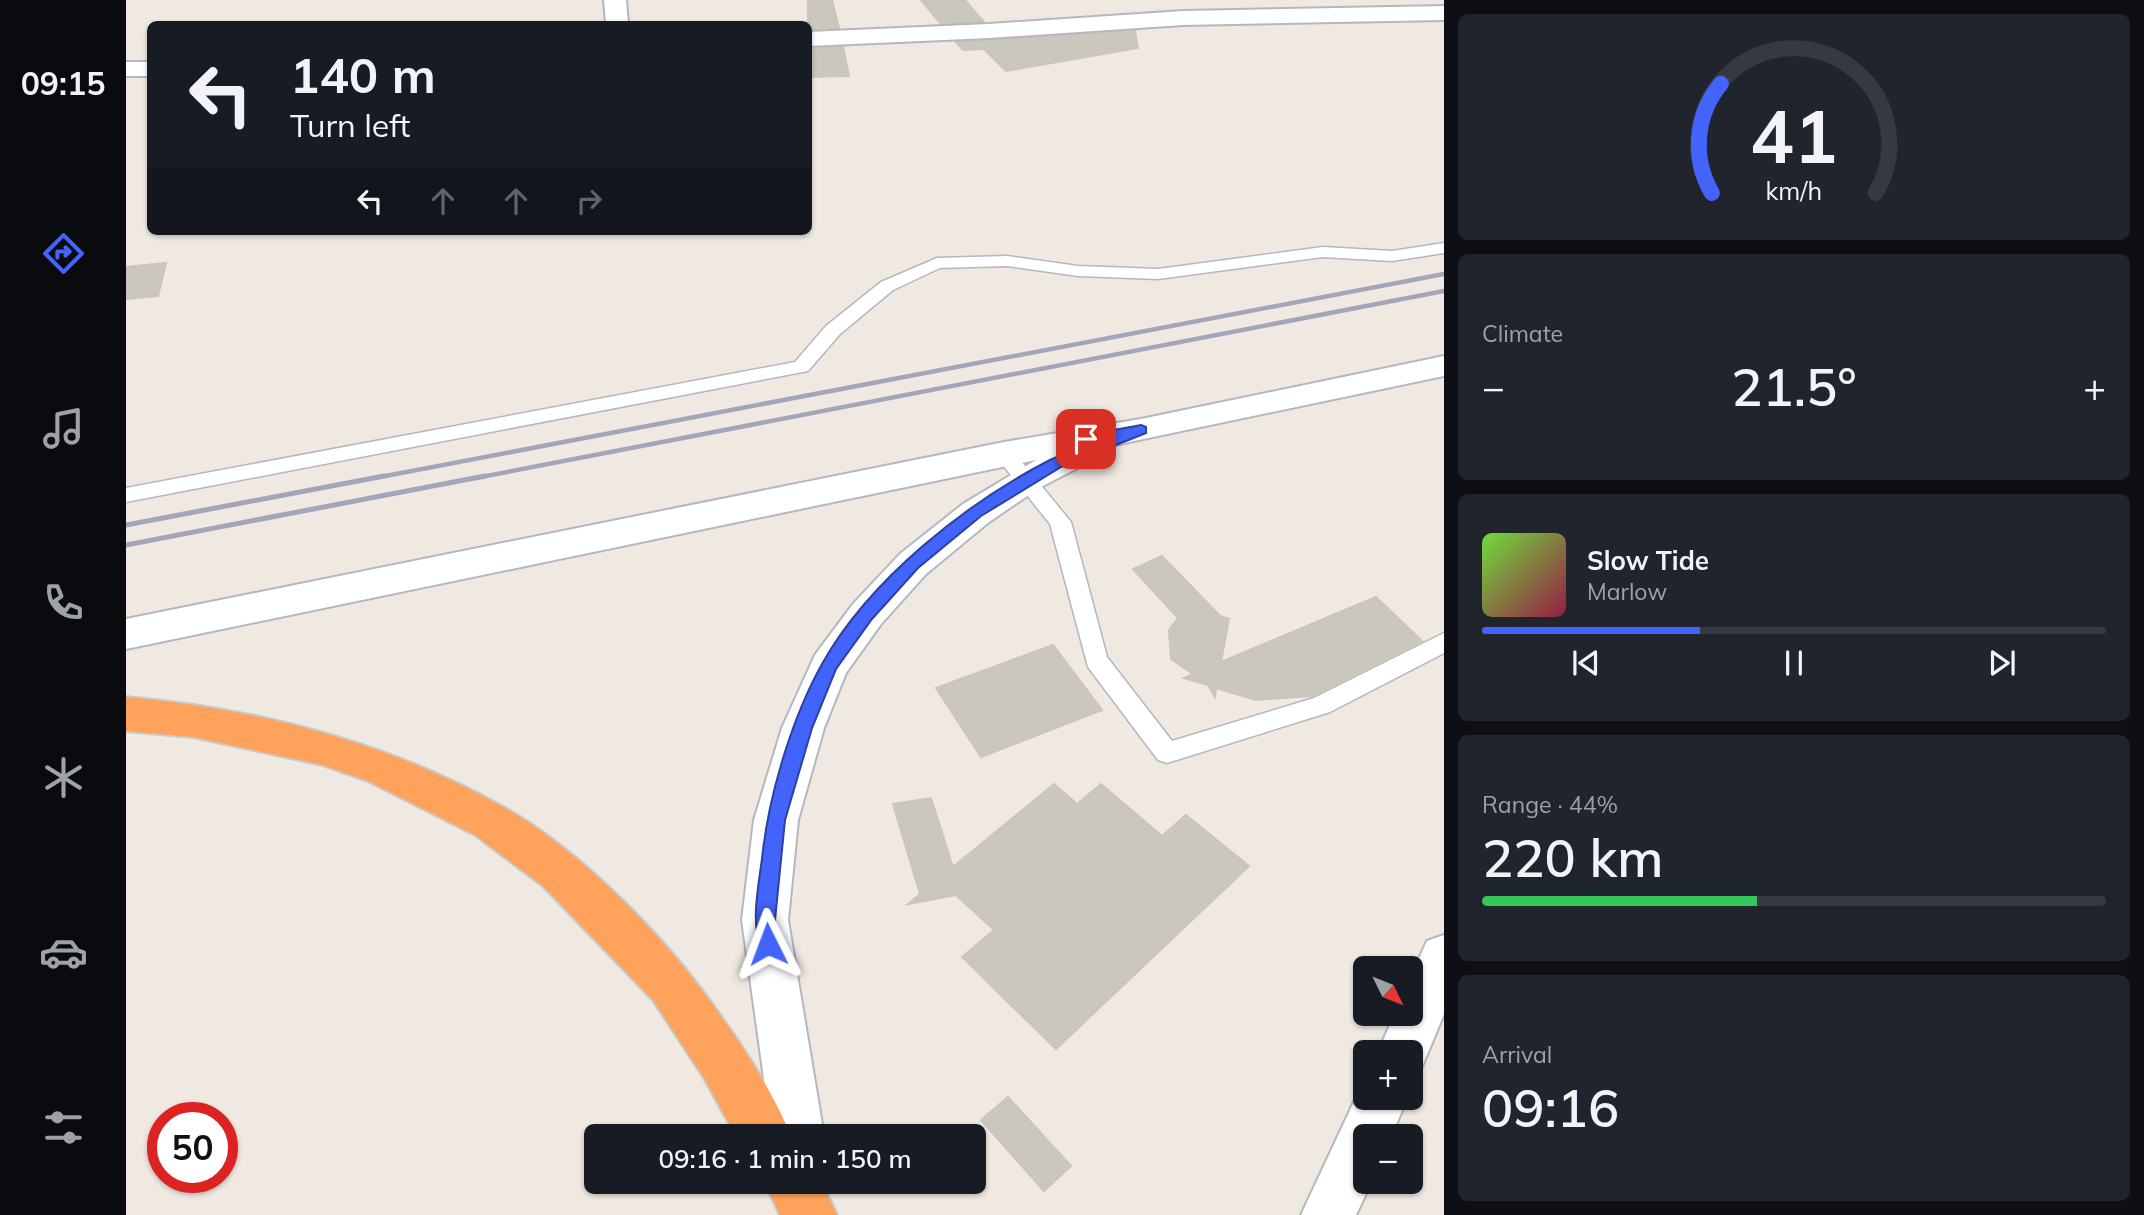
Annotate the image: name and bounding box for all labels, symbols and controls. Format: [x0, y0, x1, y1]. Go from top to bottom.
text: 140 m [290, 44, 436, 105]
icon: left [175, 49, 266, 140]
text: 09:15 [21, 63, 105, 103]
text: 41 [1750, 90, 1838, 181]
text: Turn left [290, 105, 410, 145]
text: km/h [1766, 175, 1822, 206]
icon: left [351, 182, 389, 220]
icon: ahead [424, 182, 462, 220]
icon: ahead [497, 182, 535, 220]
icon: right [570, 182, 608, 220]
icon: directions [39, 229, 88, 278]
text: Climate [1482, 319, 1563, 348]
text: 21.5° [1731, 354, 1857, 419]
text: − [1482, 363, 1505, 411]
text: + [2083, 363, 2106, 411]
icon: music [39, 404, 88, 453]
pin [1056, 409, 1116, 469]
icon: arrive [1067, 420, 1105, 458]
text: Slow Tide [1587, 544, 1709, 577]
text: Marlow [1587, 577, 1667, 606]
icon: phone [39, 578, 88, 627]
icon: previous [1567, 644, 1605, 682]
icon: pause [1775, 644, 1813, 682]
icon: next [1983, 644, 2021, 682]
icon: climate [39, 753, 88, 802]
text: Range · 44% [1482, 790, 1618, 819]
text: 220 km [1482, 825, 1663, 890]
position arrow [731, 907, 805, 981]
icon: car [39, 928, 88, 977]
north arrow [1353, 956, 1423, 1026]
map controls [1353, 956, 1423, 1194]
button: + [1353, 1040, 1423, 1110]
text: Arrival [1482, 1040, 1552, 1069]
text: 09:16 [1482, 1075, 1619, 1140]
speed limit sign: 50 [147, 1102, 238, 1193]
icon: filters [39, 1103, 88, 1152]
button: − [1353, 1124, 1423, 1194]
text: 09:16 · 1 min · 150 m [658, 1142, 912, 1175]

